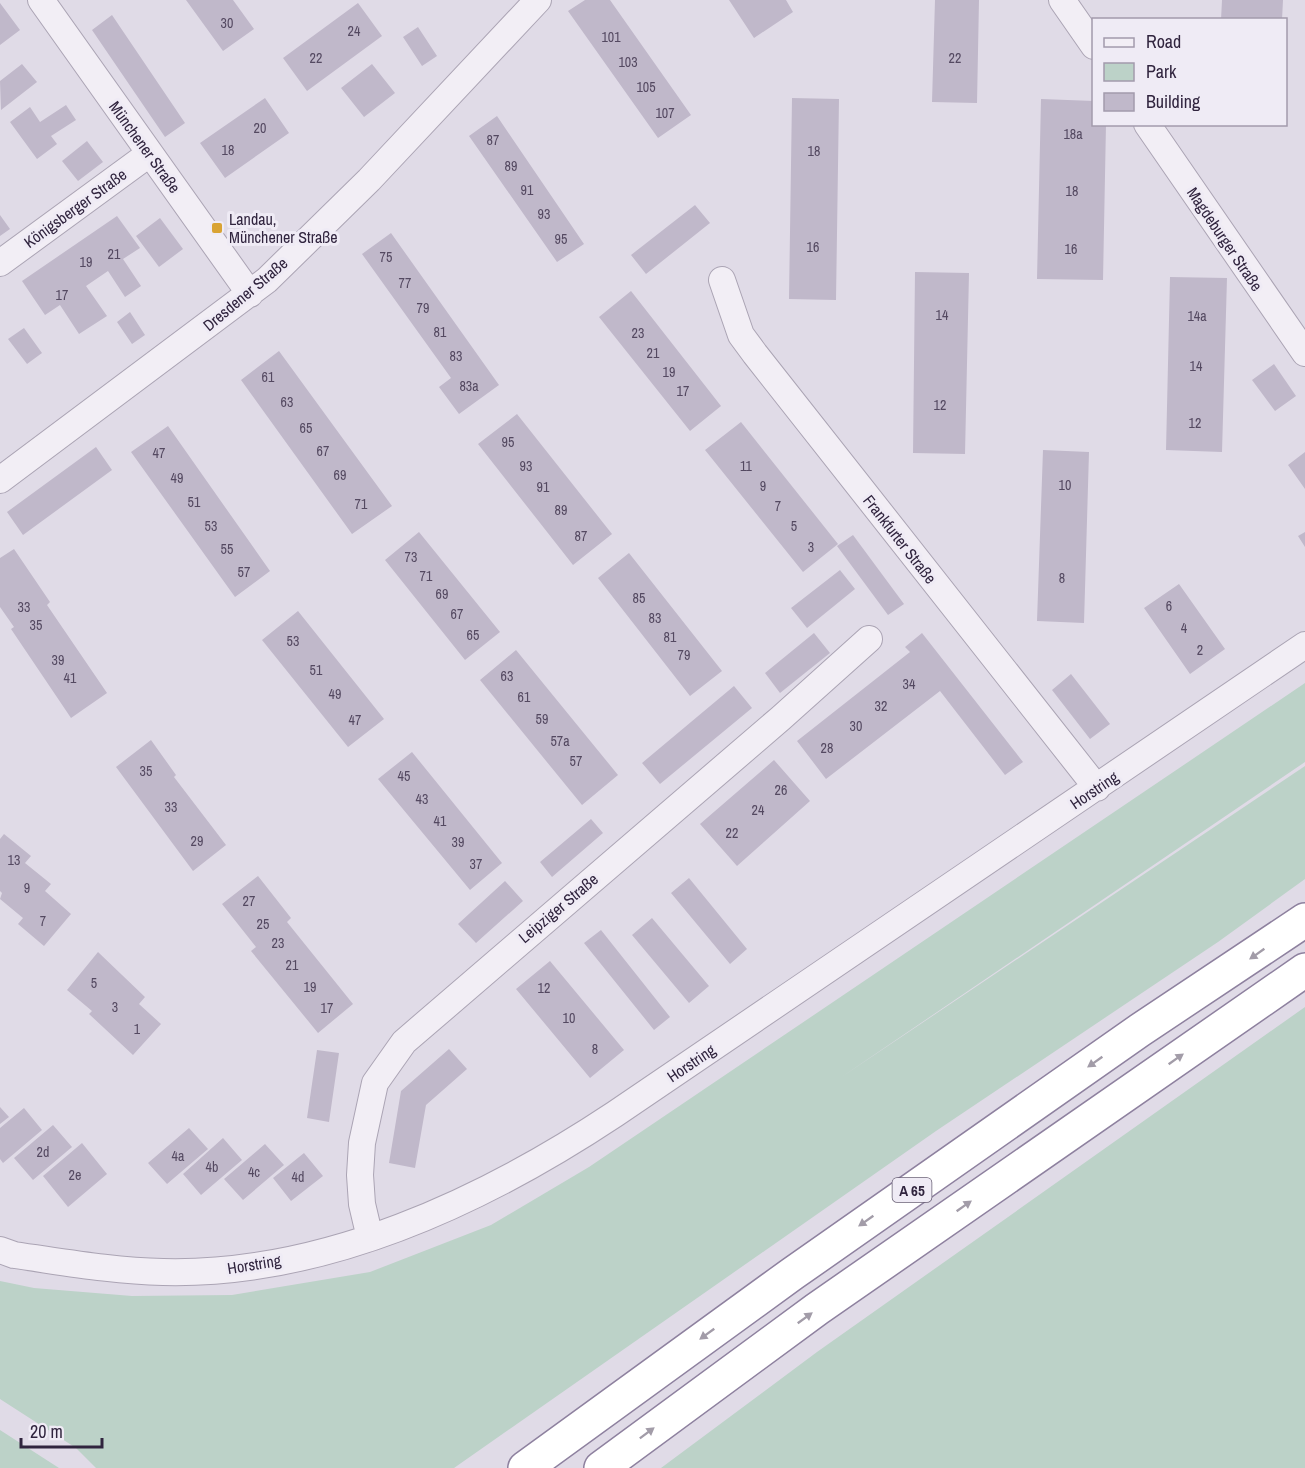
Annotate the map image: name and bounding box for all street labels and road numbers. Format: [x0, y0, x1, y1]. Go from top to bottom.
street label: Münchener Straße [104, 97, 186, 197]
street label: Königsberger Straße [19, 163, 131, 253]
street label: Magdeburger Straße [1182, 183, 1268, 295]
street label: Dresdener Straße [198, 252, 292, 336]
street label: Frankfurter Straße [858, 490, 942, 588]
street label: Horstring [1065, 765, 1123, 814]
street label: Leipziger Straße [513, 868, 603, 948]
street label: Horstring [662, 1038, 720, 1087]
road number: A 65 [892, 1178, 932, 1202]
street label: Horstring [226, 1249, 283, 1279]

